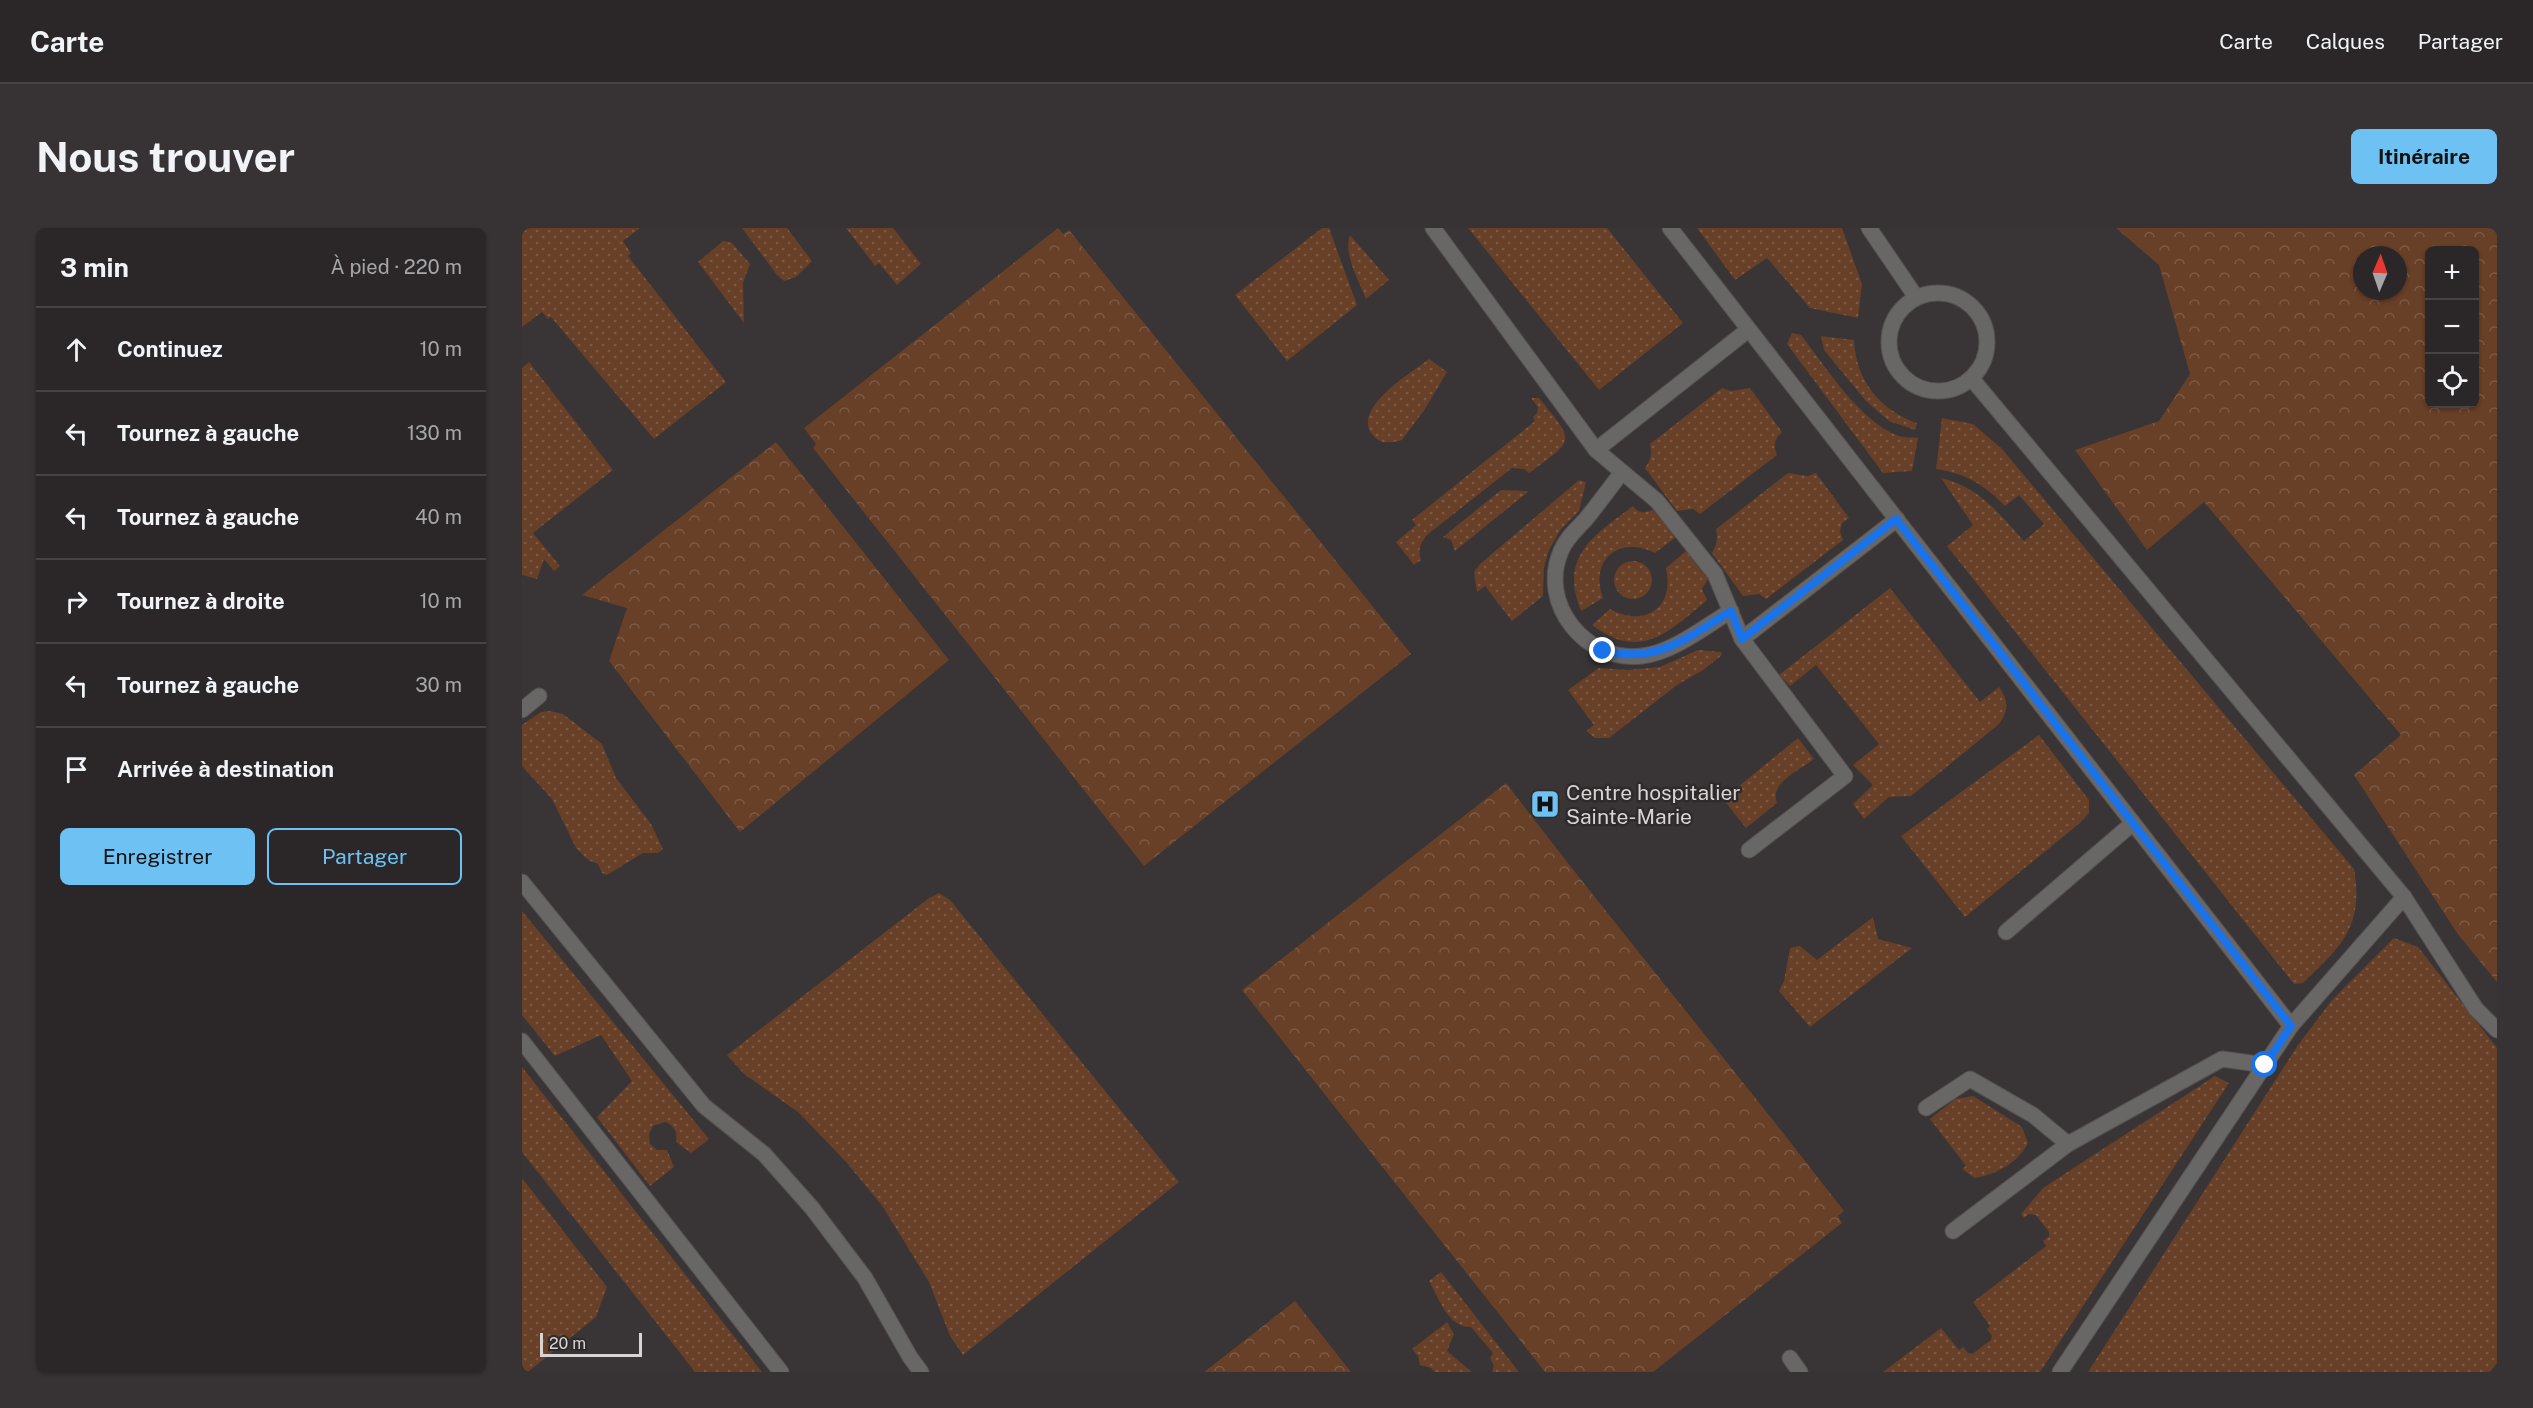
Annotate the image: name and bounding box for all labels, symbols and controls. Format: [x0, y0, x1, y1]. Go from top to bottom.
text: Carte [30, 25, 104, 58]
text: Carte [2219, 29, 2273, 54]
text: Calques [2306, 29, 2385, 54]
text: Partager [2418, 29, 2503, 54]
button: Itinéraire [2351, 129, 2497, 184]
text: Nous trouver [36, 132, 295, 181]
north arrow [2353, 246, 2407, 300]
map controls [2425, 246, 2479, 408]
button: + [2425, 246, 2479, 300]
text: 3 min [60, 252, 129, 283]
text: À pied · 220 m [330, 255, 462, 279]
button: − [2425, 300, 2479, 354]
icon: ahead [60, 333, 93, 366]
text: Continuez [117, 336, 223, 362]
text: 10 m [419, 337, 462, 361]
button: locate [2425, 354, 2479, 408]
icon: left [60, 417, 93, 450]
text: Tournez à gauche [117, 420, 299, 446]
text: 130 m [407, 421, 462, 445]
icon: left [60, 501, 93, 534]
text: Tournez à gauche [117, 504, 299, 530]
text: 40 m [415, 505, 462, 529]
icon: right [60, 585, 93, 618]
text: Tournez à droite [117, 588, 285, 614]
text: 10 m [419, 589, 462, 613]
route end [1589, 637, 1615, 663]
icon: left [60, 669, 93, 702]
text: Tournez à gauche [117, 672, 299, 698]
text: 30 m [415, 673, 462, 697]
icon: arrive [60, 753, 93, 786]
text: Arrivée à destination [117, 756, 334, 782]
place label: Centre hospitalier Sainte-Marie [1566, 780, 1741, 829]
hospital icon: Centre hospitalier Sainte-Marie [1529, 788, 1561, 820]
button: Enregistrer [60, 828, 255, 885]
button: Partager [267, 828, 462, 885]
route start [2251, 1051, 2277, 1077]
scale bar [540, 1330, 642, 1358]
text: 20 m [549, 1334, 586, 1353]

